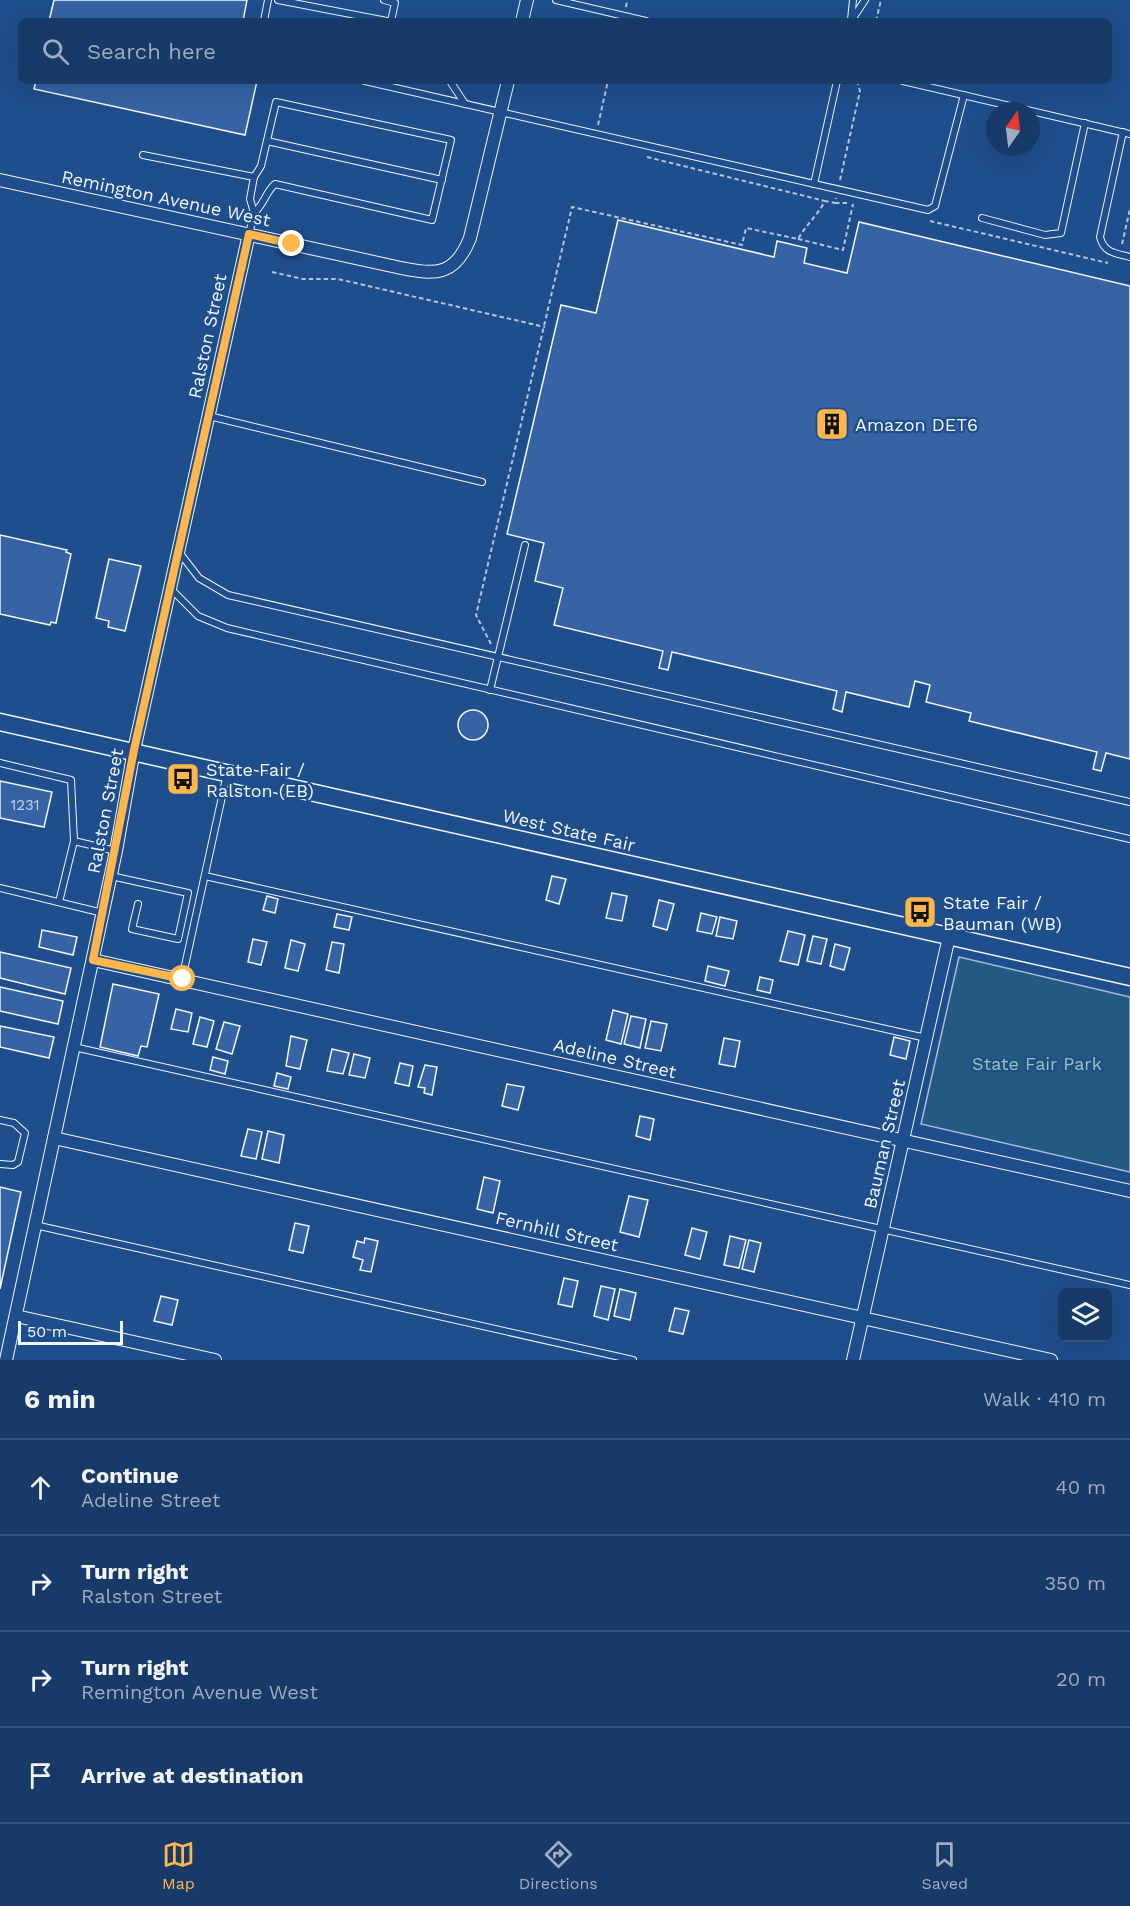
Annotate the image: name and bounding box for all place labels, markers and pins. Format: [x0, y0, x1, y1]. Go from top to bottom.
building icon: Amazon DET6 [814, 406, 850, 442]
place label: Amazon DET6 [855, 414, 978, 435]
place label: State Fair / Ralston (EB) [206, 759, 314, 801]
bus stop icon: State Fair / Ralston (EB) [165, 761, 201, 797]
place label: State Fair / Bauman (WB) [943, 892, 1062, 934]
bus stop icon: State Fair / Bauman (WB) [902, 894, 938, 930]

